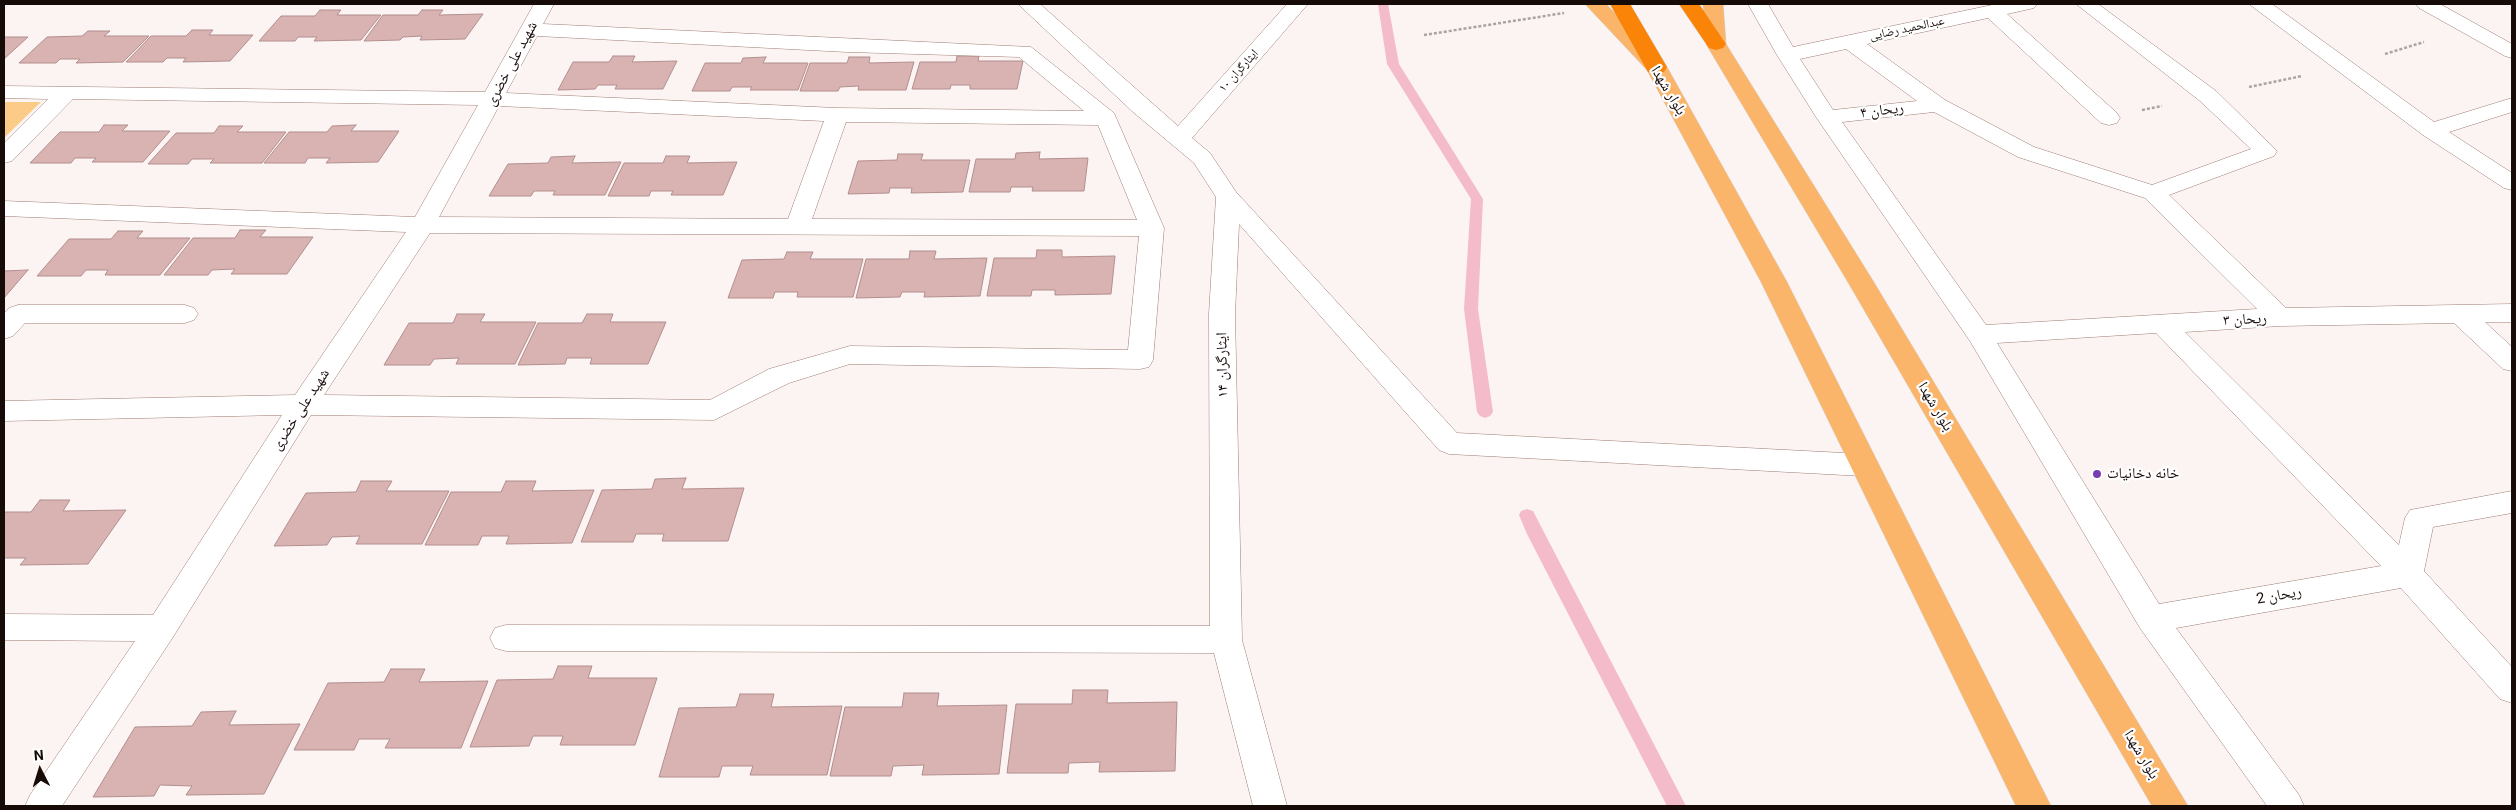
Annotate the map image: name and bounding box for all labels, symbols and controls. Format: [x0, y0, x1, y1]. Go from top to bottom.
street label: عبدالحمید رضایی [1868, 14, 1946, 44]
street label: شهید علی خضری [482, 18, 542, 110]
street label: ایثارگران ۱۰ [1216, 47, 1262, 95]
street label: بلوار شهدا [1646, 63, 1690, 119]
street label: ریحان ۴ [1859, 99, 1905, 123]
street label: ریحان ۳ [2223, 310, 2267, 330]
street label: ایثارگران ۱۴ [1213, 332, 1233, 398]
street label: شهید علی خضری [268, 366, 334, 454]
street label: بلوار شهدا [1913, 379, 1957, 435]
place label: خانه دخانیات [2107, 465, 2179, 483]
marker: خانه دخانیات [2091, 468, 2103, 480]
street label: ریحان 2 [2255, 583, 2303, 609]
street label: بلوار شهدا [2119, 727, 2163, 783]
north arrow [15, 745, 65, 795]
text: N [33, 747, 44, 763]

